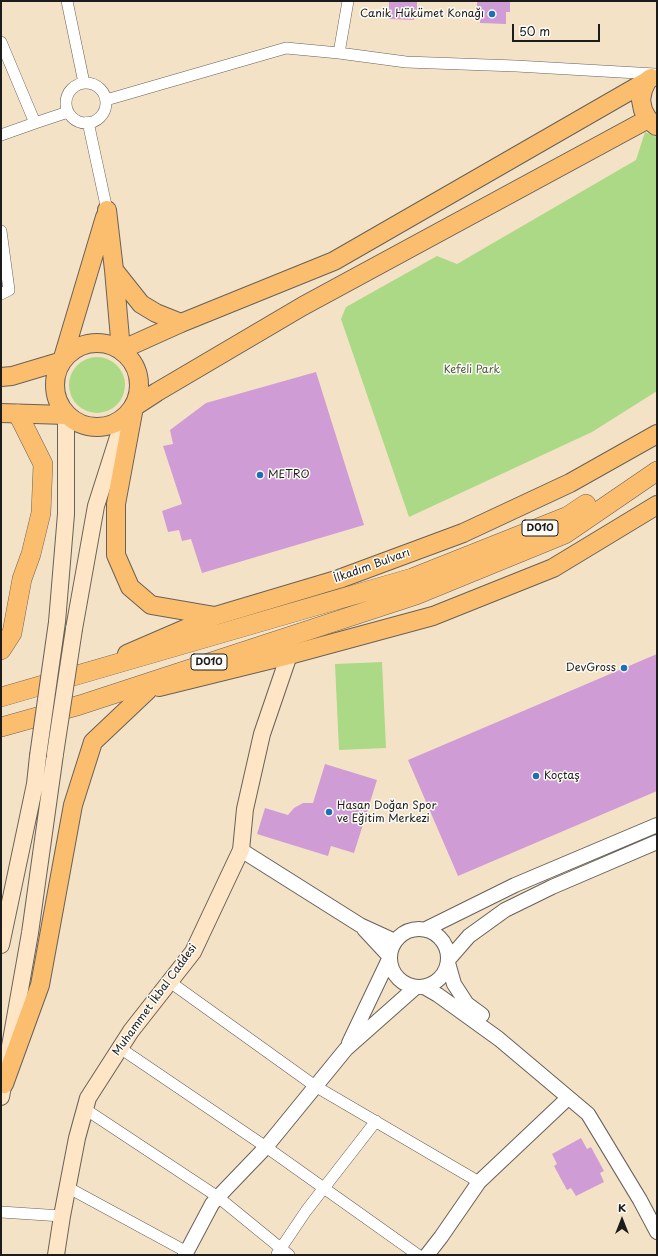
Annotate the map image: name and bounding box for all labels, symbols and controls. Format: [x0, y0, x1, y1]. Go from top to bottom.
place label: Canik Hükümet Konağı [360, 7, 484, 21]
marker: Canik Hükümet Konağı [487, 9, 497, 19]
scale bar [514, 16, 602, 42]
text: 50 m [519, 22, 550, 40]
park label: Kefeli Park [444, 363, 500, 377]
place label: METRO [268, 468, 310, 482]
marker: METRO [255, 470, 265, 480]
road number: D010 [522, 520, 558, 536]
street label: İlkadım Bulvarı [332, 546, 412, 586]
road number: D010 [191, 654, 227, 670]
place label: DevGross [565, 661, 616, 675]
marker: DevGross [619, 663, 629, 673]
place label: Koçtaş [544, 769, 579, 783]
marker: Koçtaş [531, 771, 541, 781]
place label: Hasan Doğan Spor ve Eğitim Merkezi [337, 799, 436, 825]
marker: Hasan Doğan Spor ve Eğitim Merkezi [324, 807, 334, 817]
street label: Muhammet İkbal Caddesi [110, 942, 200, 1058]
text: K [618, 1199, 626, 1216]
north arrow [602, 1200, 642, 1240]

